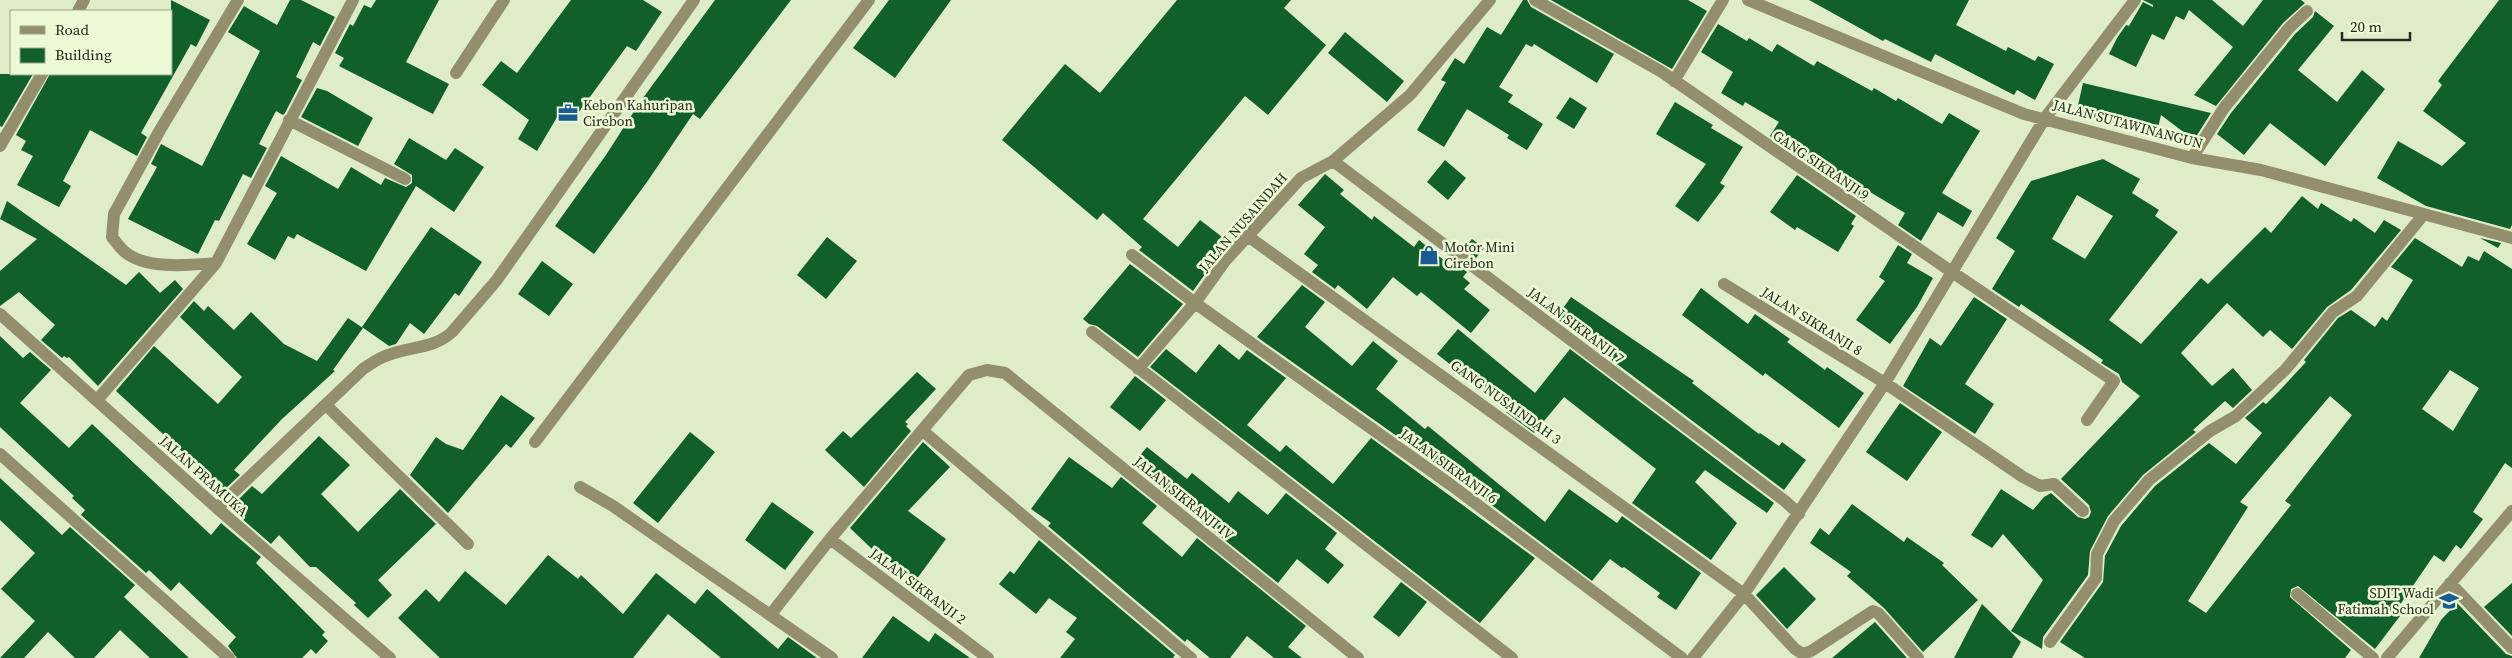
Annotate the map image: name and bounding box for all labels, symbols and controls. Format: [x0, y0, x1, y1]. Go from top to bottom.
legend [10, 10, 172, 75]
scale bar [2342, 10, 2410, 42]
text: 20 m [2350, 16, 2382, 37]
text: Road [55, 19, 89, 40]
text: Building [55, 44, 112, 65]
street label: JALAN SUTAWINANGUN [2050, 94, 2205, 154]
place label: Kebon Kahuripan Cirebon [583, 95, 694, 131]
office icon: Kebon Kahuripan Cirebon [557, 102, 579, 124]
street label: GANG SIKRANJI 9 [1769, 125, 1873, 205]
street label: JALAN NUSAINDAH [1194, 168, 1292, 277]
place label: Motor Mini Cirebon [1444, 237, 1515, 273]
shop icon: Motor Mini Cirebon [1418, 244, 1440, 266]
street label: JALAN SIKRANJI 8 [1757, 281, 1866, 360]
street label: JALAN SIKRANJI 7 [1523, 282, 1628, 368]
street label: GANG NUSAINDAH 3 [1447, 355, 1565, 449]
street label: JALAN SIKRANJI 6 [1395, 423, 1502, 508]
street label: JALAN PRAMUKA [155, 430, 253, 522]
street label: JALAN SIKRANJI IV [1129, 451, 1239, 545]
street label: JALAN SIKRANJI 2 [865, 543, 970, 629]
place label: SDIT Wadi Fatimah School [2338, 583, 2434, 619]
school or university icon: SDIT Wadi Fatimah School [2438, 590, 2460, 612]

